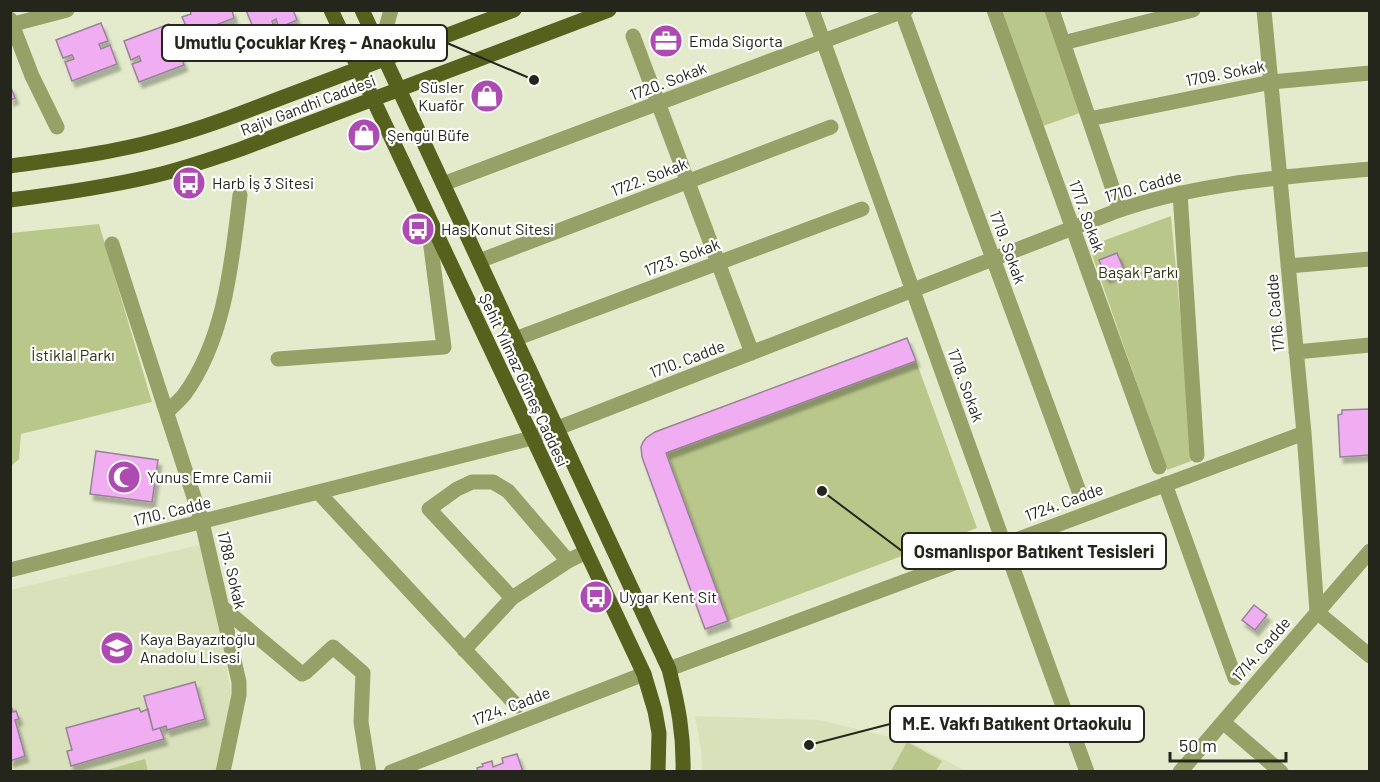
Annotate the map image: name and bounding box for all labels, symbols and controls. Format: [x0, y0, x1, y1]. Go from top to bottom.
office icon: Emda Sigorta [648, 23, 684, 59]
callout: Umutlu Çocuklar Kreş - Anaokulu [162, 25, 447, 61]
text: Umutlu Çocuklar Kreş - Anaokulu [174, 31, 436, 53]
place label: Emda Sigorta [689, 31, 783, 50]
street label: 1709. Sokak [1184, 56, 1266, 89]
street label: 1720. Sokak [627, 57, 709, 104]
street label: Rajiv Gandhi Caddesi [238, 70, 378, 139]
place label: Süsler Kuaför [418, 77, 464, 114]
shop icon: Süsler Kuaför [469, 78, 505, 114]
shop icon: Şengül Büfe [346, 117, 382, 153]
place label: Şengül Büfe [387, 125, 469, 144]
street label: 1722. Sokak [608, 153, 690, 200]
bus stop icon: Harb İş 3 Sitesi [171, 165, 207, 201]
street label: 1710. Cadde [1102, 165, 1184, 206]
place label: Harb İş 3 Sitesi [212, 173, 314, 192]
street label: 1717. Sokak [1066, 177, 1109, 255]
street label: 1719. Sokak [986, 207, 1031, 286]
bus stop icon: Has Konut Sitesi [400, 211, 436, 247]
place label: Has Konut Sitesi [441, 219, 554, 238]
street label: 1723. Sokak [641, 233, 722, 280]
park label: Başak Parkı [1098, 262, 1178, 281]
street label: 1716. Cadde [1262, 273, 1287, 353]
street label: Şehit Yılmaz Güneş Caddesi [476, 290, 573, 470]
street label: 1710. Cadde [646, 335, 727, 382]
park label: İstiklal Parkı [31, 345, 115, 364]
street label: 1718. Sokak [944, 345, 989, 424]
mosque icon: Yunus Emre Camii [106, 459, 142, 495]
place label: Yunus Emre Camii [147, 467, 272, 486]
street label: 1724. Cadde [1022, 479, 1106, 524]
street label: 1710. Cadde [131, 492, 213, 529]
street label: 1788. Sokak [214, 529, 251, 611]
callout: Osmanlıspor Batıkent Tesisleri [902, 533, 1166, 569]
text: Osmanlıspor Batıkent Tesisleri [914, 540, 1154, 562]
bus stop icon: Uygar Kent Sit [578, 579, 614, 615]
place label: Uygar Kent Sit [619, 587, 717, 606]
street label: 1714. Cadde [1228, 613, 1294, 685]
place label: Kaya Bayazıtoğlu Anadolu Lisesi [140, 629, 255, 666]
school or university icon: Kaya Bayazıtoğlu Anadolu Lisesi [99, 630, 135, 666]
street label: 1724. Cadde [469, 682, 552, 729]
callout: M.E. Vakfı Batıkent Ortaokulu [890, 706, 1144, 742]
text: M.E. Vakfı Batıkent Ortaokulu [902, 712, 1132, 734]
scale bar [1170, 725, 1286, 763]
text: 50 m [1179, 734, 1217, 756]

